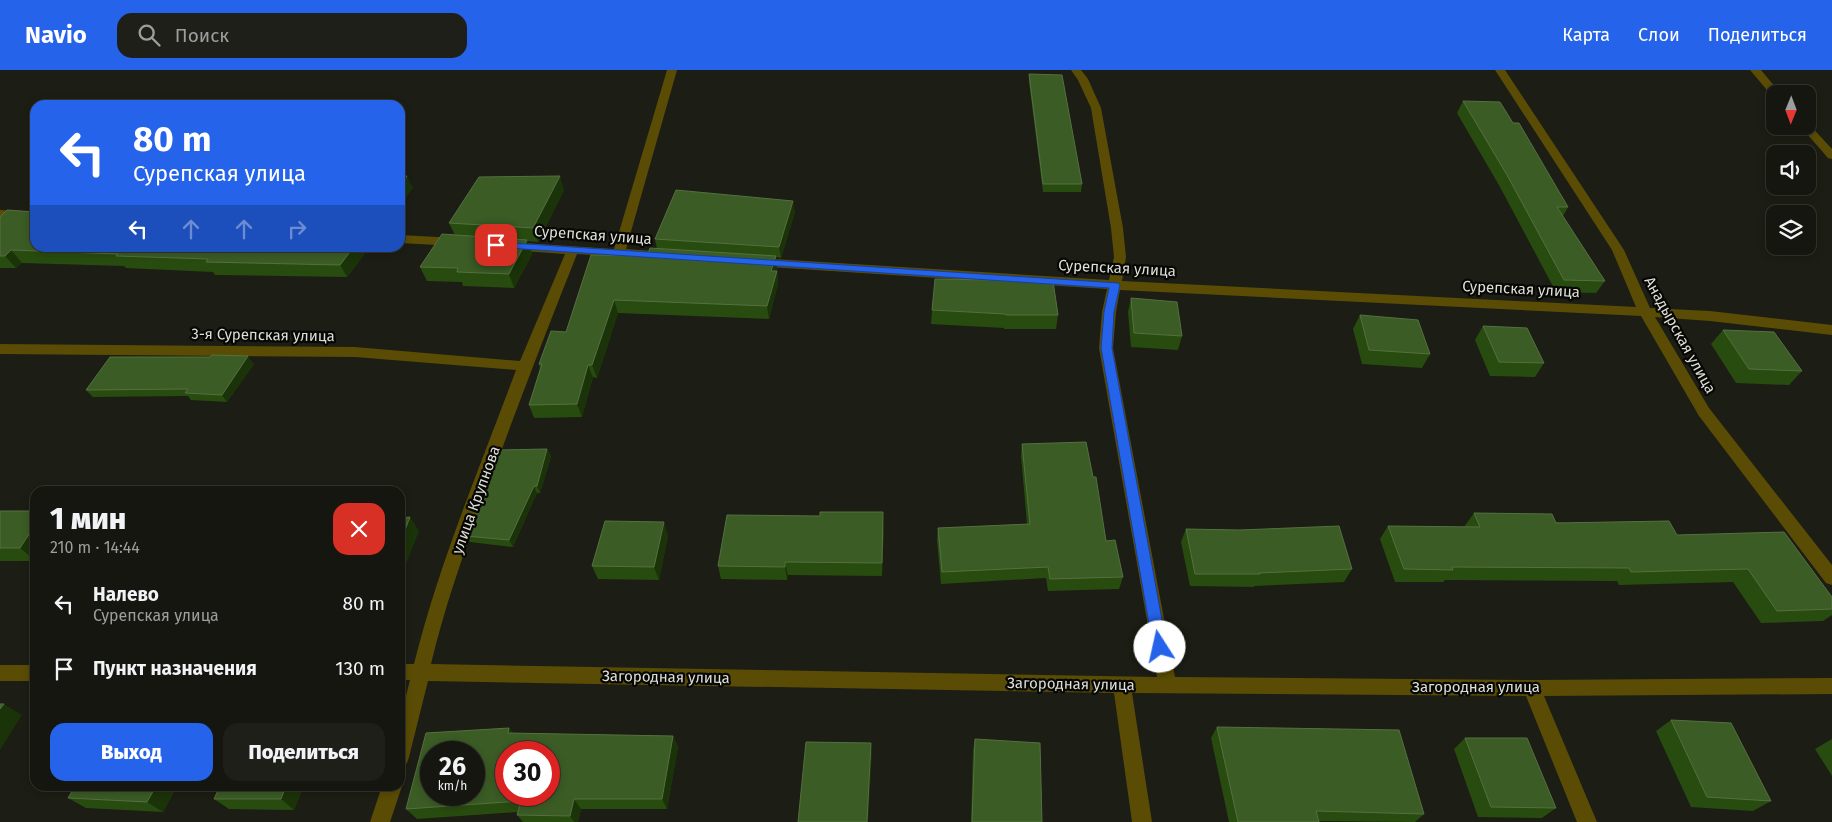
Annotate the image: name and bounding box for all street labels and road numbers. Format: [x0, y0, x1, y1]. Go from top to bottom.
street label: Сурепская улица [534, 222, 652, 248]
street label: Сурепская улица [1058, 256, 1176, 280]
street label: Анадырская улица [1640, 273, 1720, 397]
street label: Сурепская улица [1462, 277, 1580, 301]
street label: 3-я Сурепская улица [191, 325, 335, 345]
street label: улица Крупнова [448, 443, 504, 557]
street label: Загородная улица [602, 667, 730, 687]
street label: Загородная улица [1007, 674, 1135, 694]
street label: Загородная улица [1412, 678, 1540, 696]

